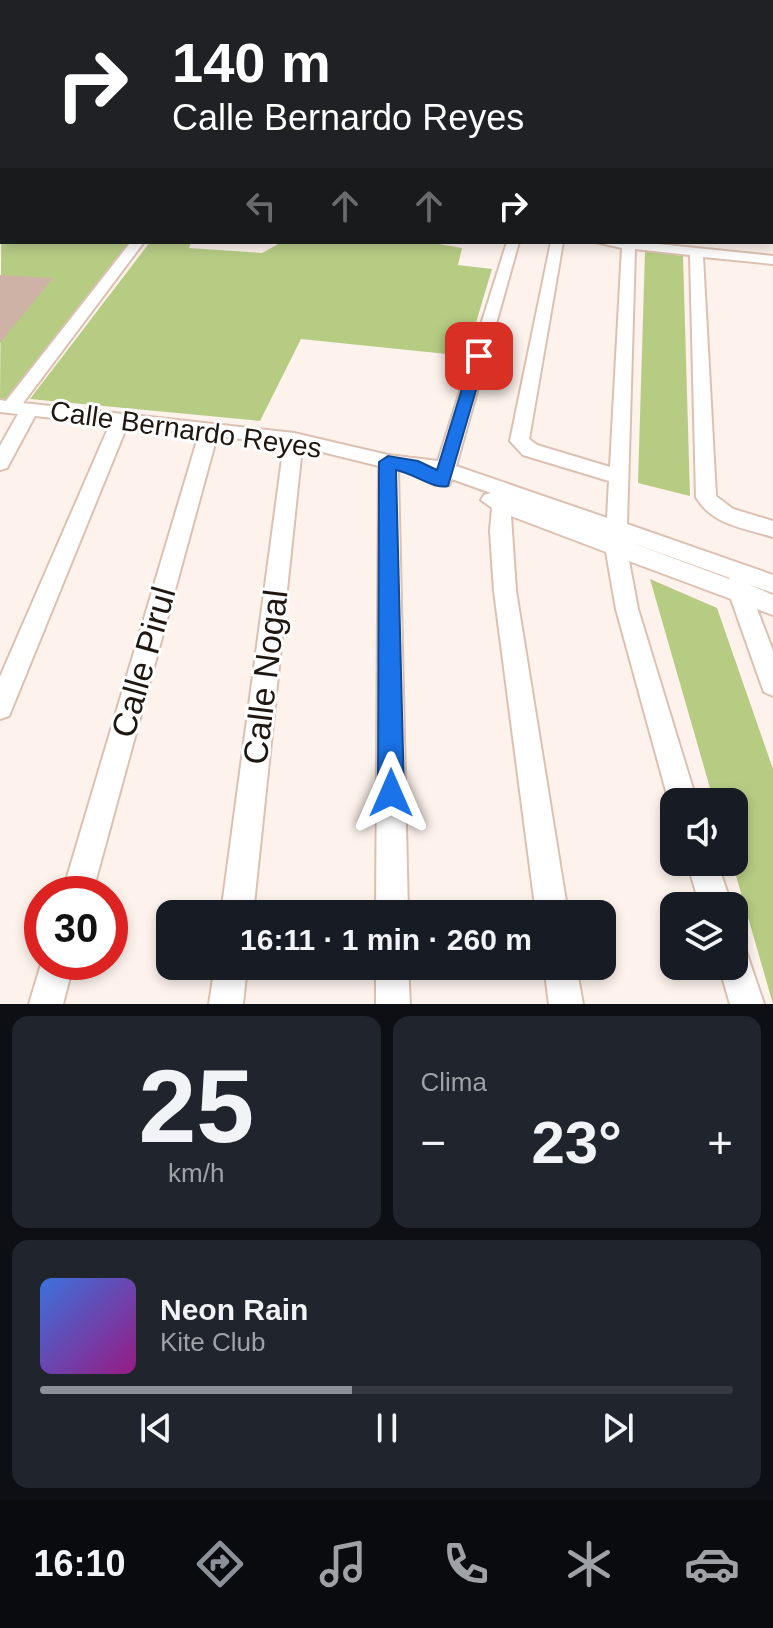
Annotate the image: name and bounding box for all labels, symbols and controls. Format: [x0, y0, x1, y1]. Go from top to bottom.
text: 140 m [172, 31, 331, 94]
icon: right [40, 32, 144, 136]
text: Calle Bernardo Reyes [172, 97, 524, 138]
icon: left [239, 184, 283, 228]
icon: ahead [323, 184, 367, 228]
icon: ahead [407, 184, 451, 228]
icon: right [491, 184, 535, 228]
pin [445, 322, 513, 390]
icon: arrive [457, 334, 501, 378]
street label: Calle Bernardo Reyes [48, 395, 324, 464]
street label: Calle Pirul [103, 582, 183, 742]
street label: Calle Nogal [235, 587, 295, 767]
position arrow [349, 751, 433, 835]
map controls [660, 788, 748, 980]
button: sound [660, 788, 748, 876]
speed limit sign: 30 [24, 876, 128, 980]
button: layers [660, 892, 748, 980]
text: 16:11 · 1 min · 260 m [240, 923, 532, 956]
text: 25 [138, 1048, 254, 1164]
text: Clima [421, 1067, 487, 1097]
text: 23° [531, 1109, 622, 1176]
text: − [421, 1118, 446, 1167]
text: + [707, 1118, 733, 1167]
text: km/h [168, 1158, 224, 1188]
text: Neon Rain [160, 1293, 308, 1326]
text: Kite Club [160, 1327, 266, 1357]
icon: previous [134, 1406, 178, 1450]
icon: pause [365, 1406, 409, 1450]
icon: next [596, 1406, 640, 1450]
icon: directions [192, 1536, 248, 1592]
icon: music [315, 1536, 371, 1592]
icon: phone [438, 1536, 494, 1592]
icon: climate [561, 1536, 617, 1592]
icon: car [684, 1536, 740, 1592]
text: 16:10 [33, 1543, 125, 1584]

